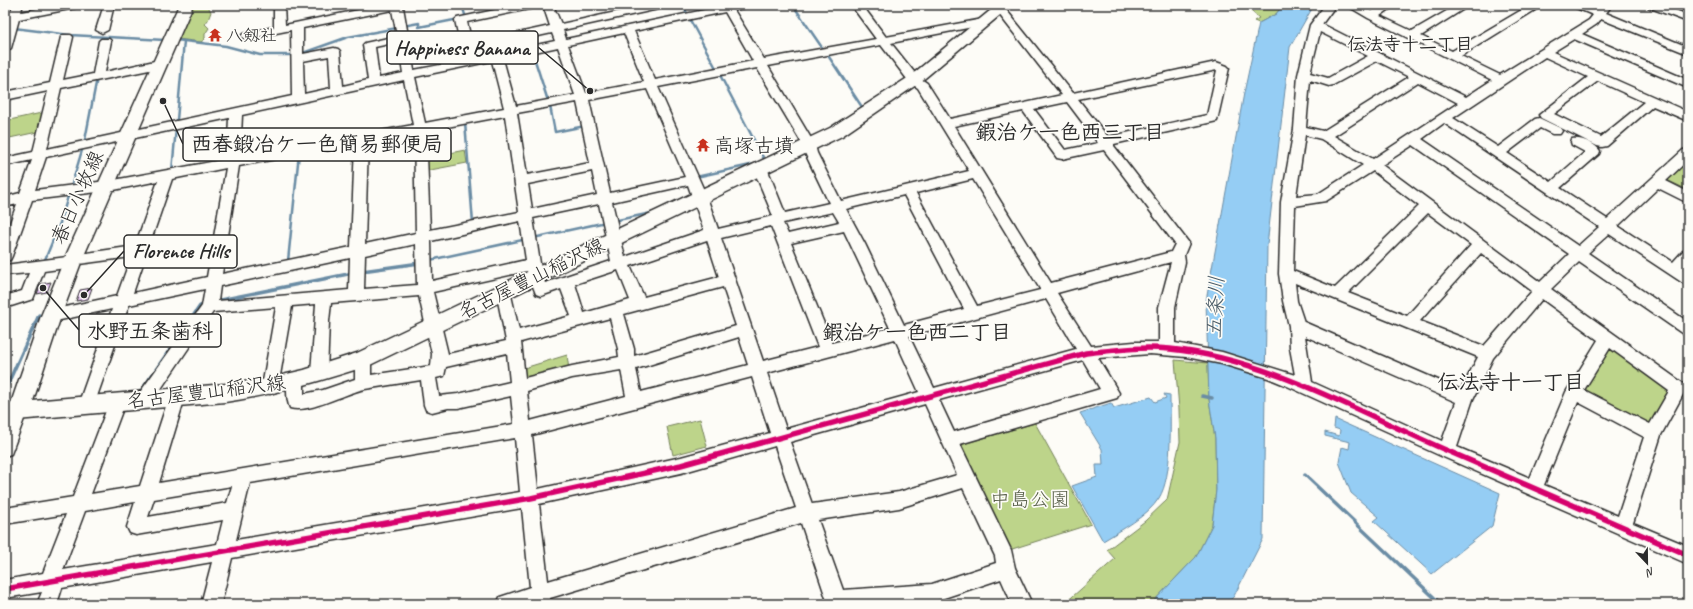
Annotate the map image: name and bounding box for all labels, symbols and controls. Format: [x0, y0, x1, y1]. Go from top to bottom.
place label: 八剱社 [226, 25, 277, 46]
temple icon: 八剱社 [207, 27, 223, 43]
callout: Happiness Banana [387, 31, 538, 64]
district label: 伝法寺十二丁目 [1347, 33, 1473, 55]
text: Happiness Banana [395, 35, 532, 61]
district label: 鍜治ケ一色西三丁目 [976, 119, 1165, 145]
callout: 西春鍛冶ケ一色簡易郵便局 [183, 128, 451, 161]
text: 西春鍛冶ケ一色簡易郵便局 [191, 131, 443, 157]
place label: 高塚古墳 [714, 133, 794, 158]
temple icon: 高塚古墳 [695, 137, 711, 153]
street label: 春日小牧線 [46, 146, 109, 248]
street label: 名古屋豊山稲沢線 [454, 232, 609, 325]
callout: Florence Hills [124, 235, 237, 268]
text: Florence Hills [133, 238, 232, 264]
water label: 五条川 [1200, 275, 1230, 339]
callout: 水野五条歯科 [79, 314, 221, 347]
text: 水野五条歯科 [87, 318, 213, 344]
district label: 鍜治ケ一色西二丁目 [823, 319, 1012, 345]
street label: 名古屋豊山稲沢線 [125, 369, 287, 414]
district label: 伝法寺十一丁目 [1438, 369, 1585, 395]
park label: 中島公園 [990, 487, 1070, 512]
north arrow [1627, 543, 1667, 583]
text: N [1643, 565, 1657, 581]

